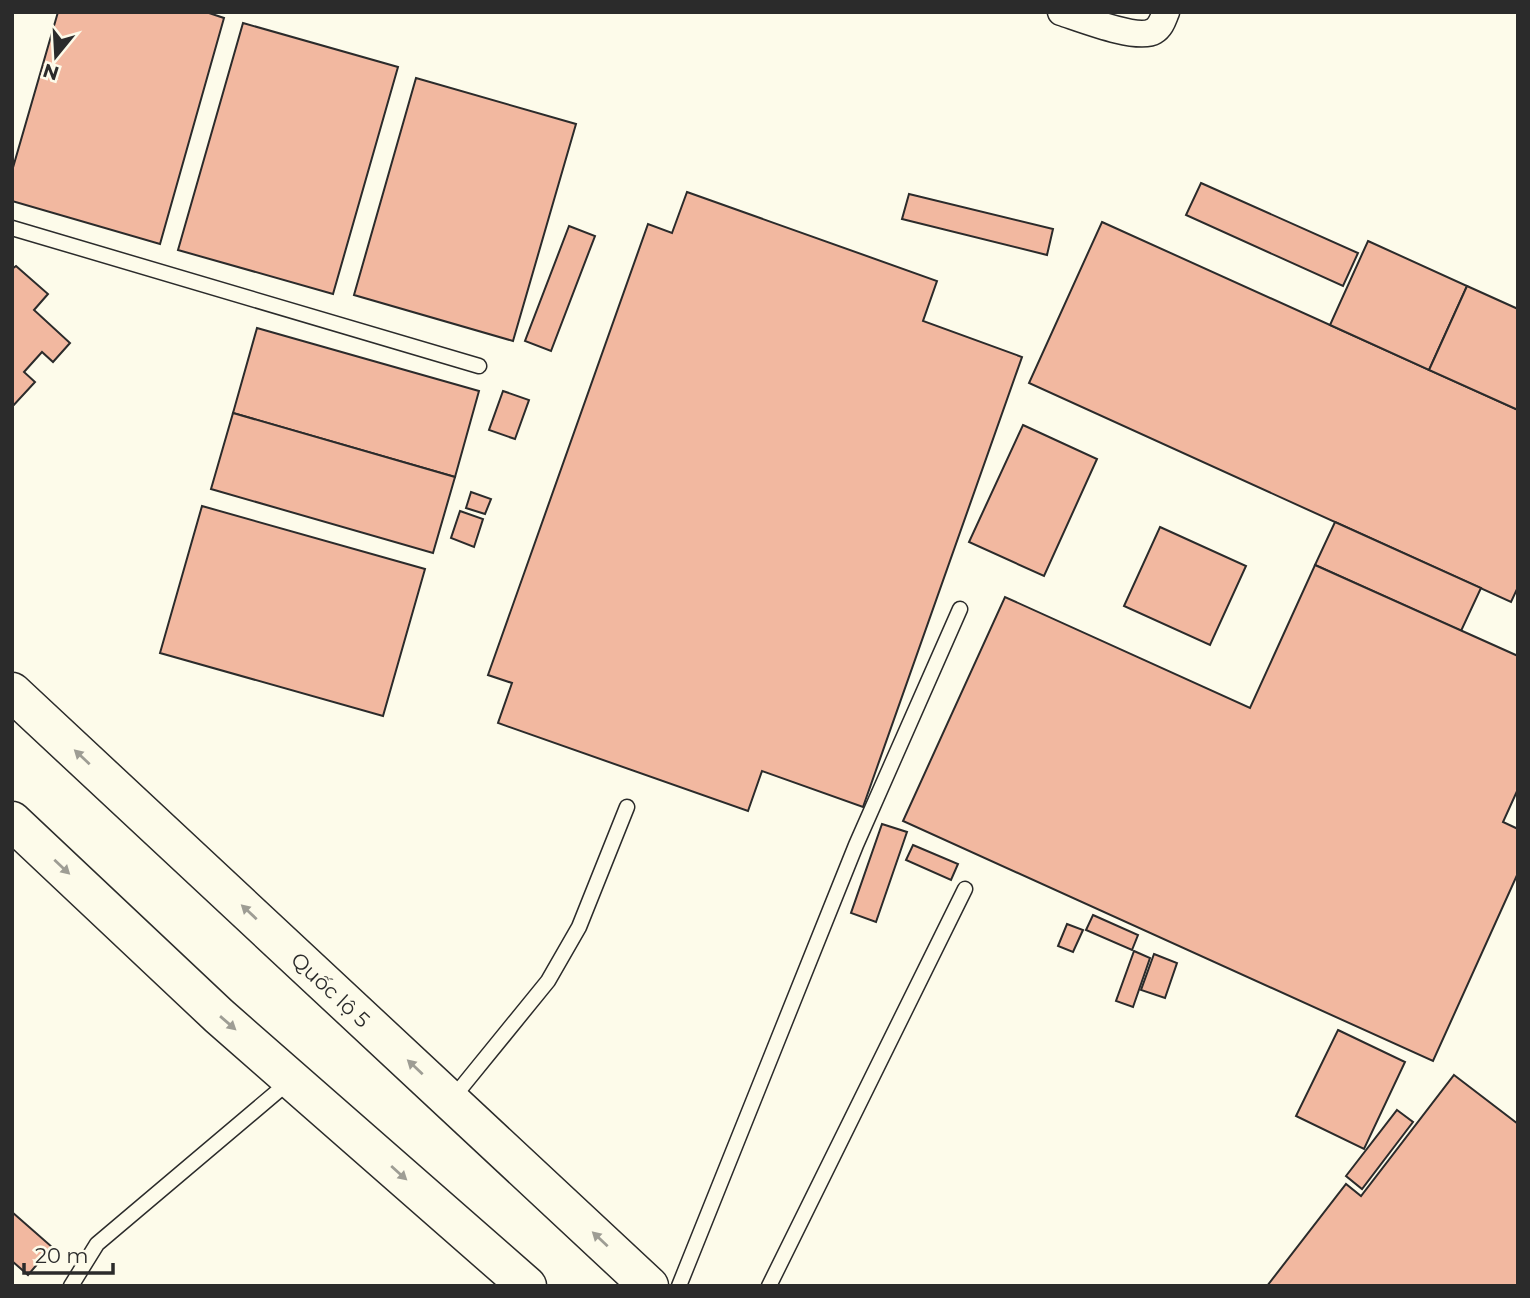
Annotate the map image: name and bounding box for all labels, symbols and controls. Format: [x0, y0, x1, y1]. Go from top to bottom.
north arrow [21, 21, 91, 91]
text: N [40, 58, 62, 85]
one-way arrow [74, 750, 91, 766]
one-way arrow [53, 859, 70, 875]
one-way arrow [240, 904, 258, 920]
street label: Quốc lộ 5 [286, 947, 375, 1032]
one-way arrow [219, 1015, 236, 1030]
one-way arrow [406, 1059, 424, 1075]
one-way arrow [390, 1165, 408, 1181]
one-way arrow [591, 1231, 609, 1247]
scale bar [24, 1232, 114, 1276]
text: 20 m [35, 1243, 89, 1268]

